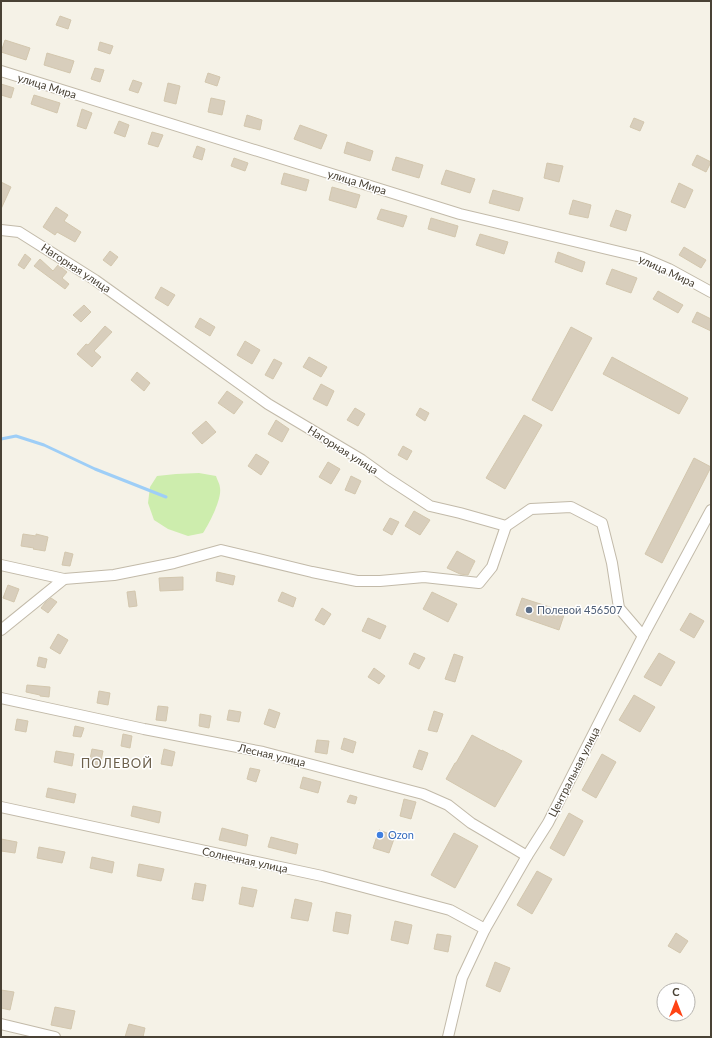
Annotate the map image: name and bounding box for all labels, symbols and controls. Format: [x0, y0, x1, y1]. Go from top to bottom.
street label: улица Мира [16, 70, 78, 101]
street label: улица Мира [326, 166, 388, 197]
street label: Нагорная улица [39, 240, 114, 295]
street label: улица Мира [637, 252, 698, 289]
street label: Нагорная улица [306, 423, 381, 476]
place label: Полевой 456507 [537, 603, 622, 616]
marker: Полевой 456507 [524, 605, 534, 615]
street label: Центральная улица [545, 725, 602, 819]
street label: Лесная улица [236, 740, 307, 769]
district label: ПОЛЕВОЙ [81, 755, 153, 771]
place label: Ozon [388, 828, 414, 841]
marker: Ozon [375, 830, 385, 840]
street label: Солнечная улица [201, 844, 289, 875]
north arrow [656, 982, 696, 1022]
text: С [672, 985, 680, 998]

